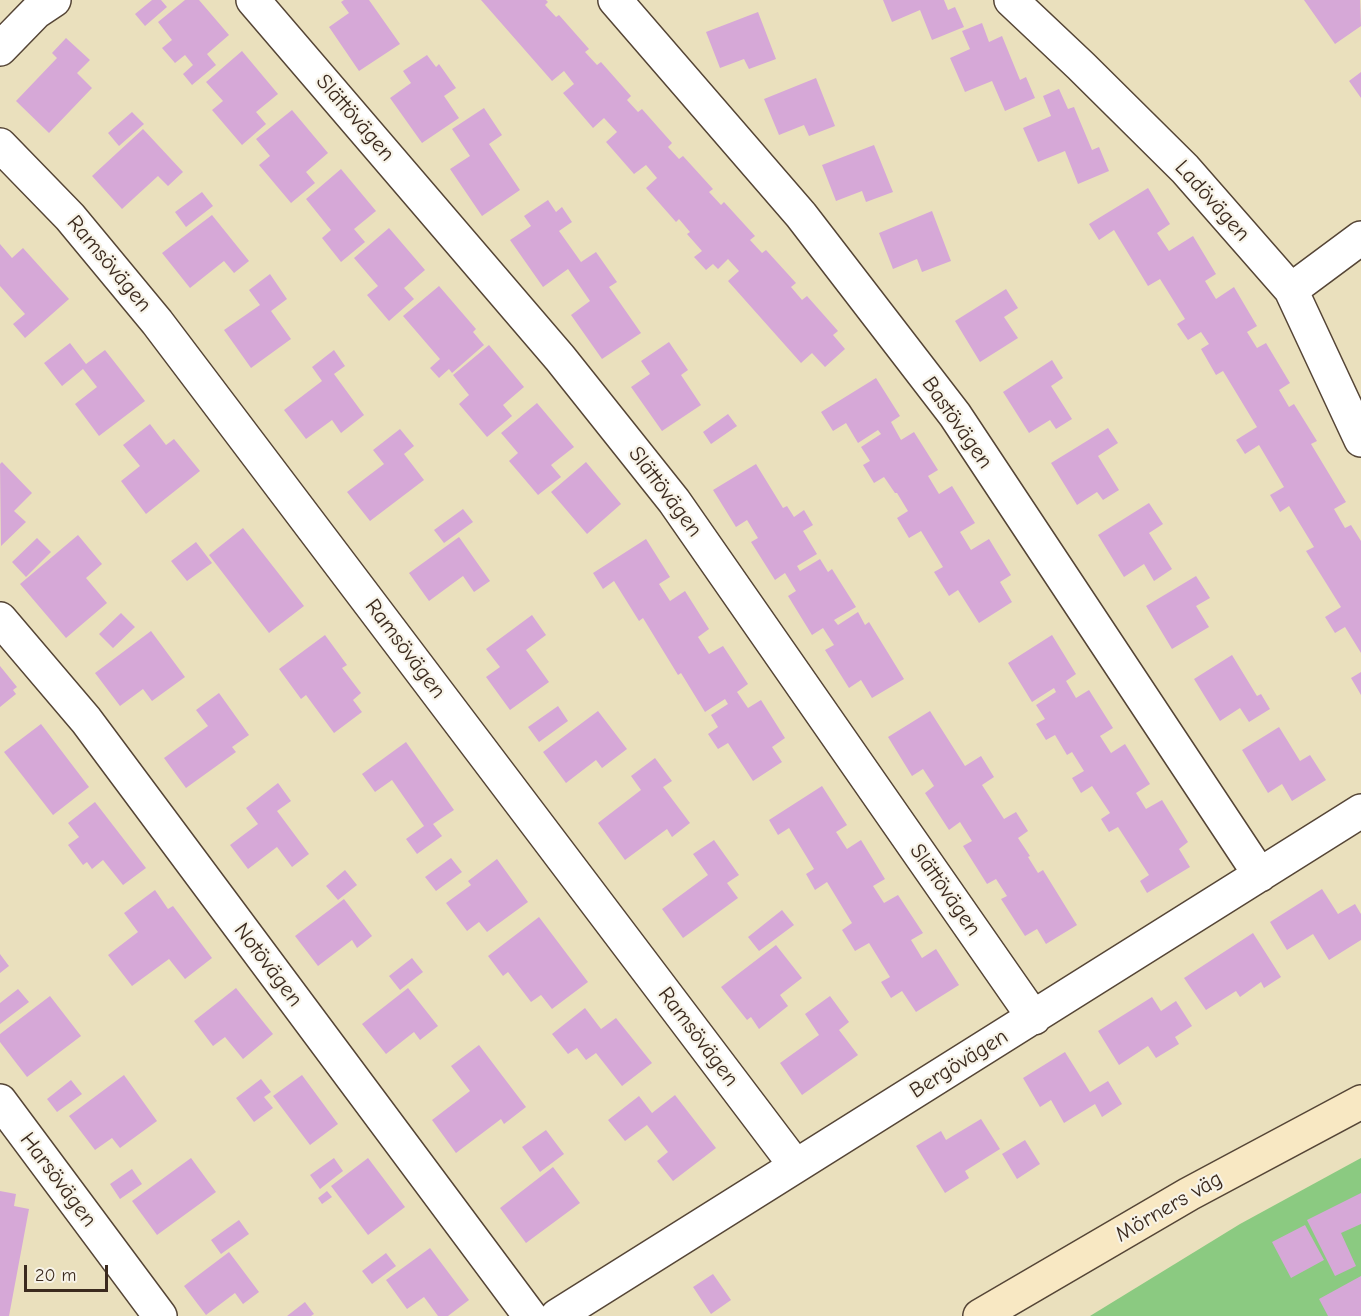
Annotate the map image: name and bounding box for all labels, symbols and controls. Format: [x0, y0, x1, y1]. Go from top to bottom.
street label: Slättövägen [310, 69, 400, 167]
street label: Ladövägen [1169, 155, 1255, 247]
street label: Ramsövägen [61, 210, 157, 318]
street label: Bastövägen [916, 372, 998, 474]
street label: Slättövägen [622, 441, 708, 543]
street label: Ramsövägen [359, 594, 451, 704]
street label: Slättövägen [904, 839, 986, 941]
street label: Notövägen [228, 918, 308, 1012]
street label: Ramsövägen [652, 982, 744, 1092]
street label: Bergövägen [905, 1023, 1013, 1105]
street label: Harsövägen [14, 1128, 102, 1232]
street label: Mörners väg [1111, 1166, 1227, 1248]
scale bar [27, 1253, 111, 1291]
text: 20 m [35, 1265, 76, 1286]

